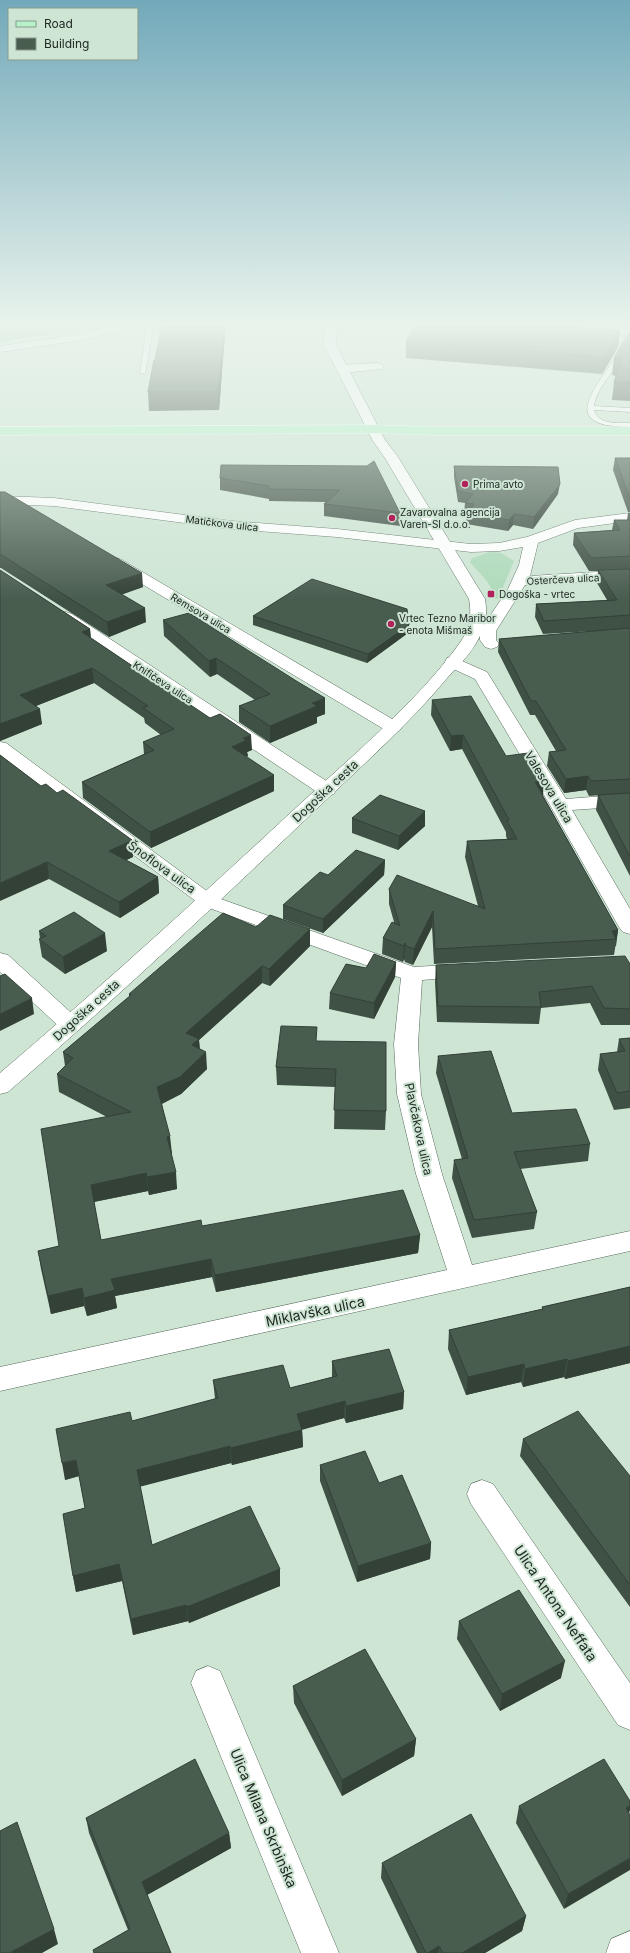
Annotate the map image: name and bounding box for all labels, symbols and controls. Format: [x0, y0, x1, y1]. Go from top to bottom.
legend [8, 8, 138, 60]
text: Road [44, 16, 73, 31]
text: Building [44, 36, 89, 51]
place label: Prima avto [473, 478, 523, 490]
marker: Prima avto [460, 479, 470, 489]
place label: Zavarovalna agencija Varen-SI d.o.o. [400, 506, 500, 530]
street label: Matičkova ulica [185, 513, 259, 533]
marker: Zavarovalna agencija Varen-SI d.o.o. [387, 513, 397, 523]
street label: Osterčeva ulica [526, 571, 600, 587]
place label: Dogoška - vrtec [499, 588, 575, 600]
marker: Dogoška - vrtec [486, 589, 496, 599]
street label: Remsova ulica [169, 590, 233, 636]
place label: Vrtec Tezno Maribor - enota Mišmaš [399, 612, 496, 636]
marker: Vrtec Tezno Maribor - enota Mišmaš [386, 619, 396, 629]
street label: Knifičeva ulica [131, 658, 195, 706]
street label: Valesova ulica [522, 748, 576, 826]
street label: Dogoška cesta [289, 757, 361, 825]
street label: Šnoflova ulica [125, 838, 199, 896]
street label: Dogoška cesta [50, 976, 122, 1044]
street label: Plavčakova ulica [402, 1081, 436, 1177]
street label: Miklavška ulica [264, 1292, 366, 1330]
street label: Ulica Antona Neffata [511, 1542, 601, 1664]
street label: Ulica Milana Skrbinška [227, 1746, 301, 1890]

